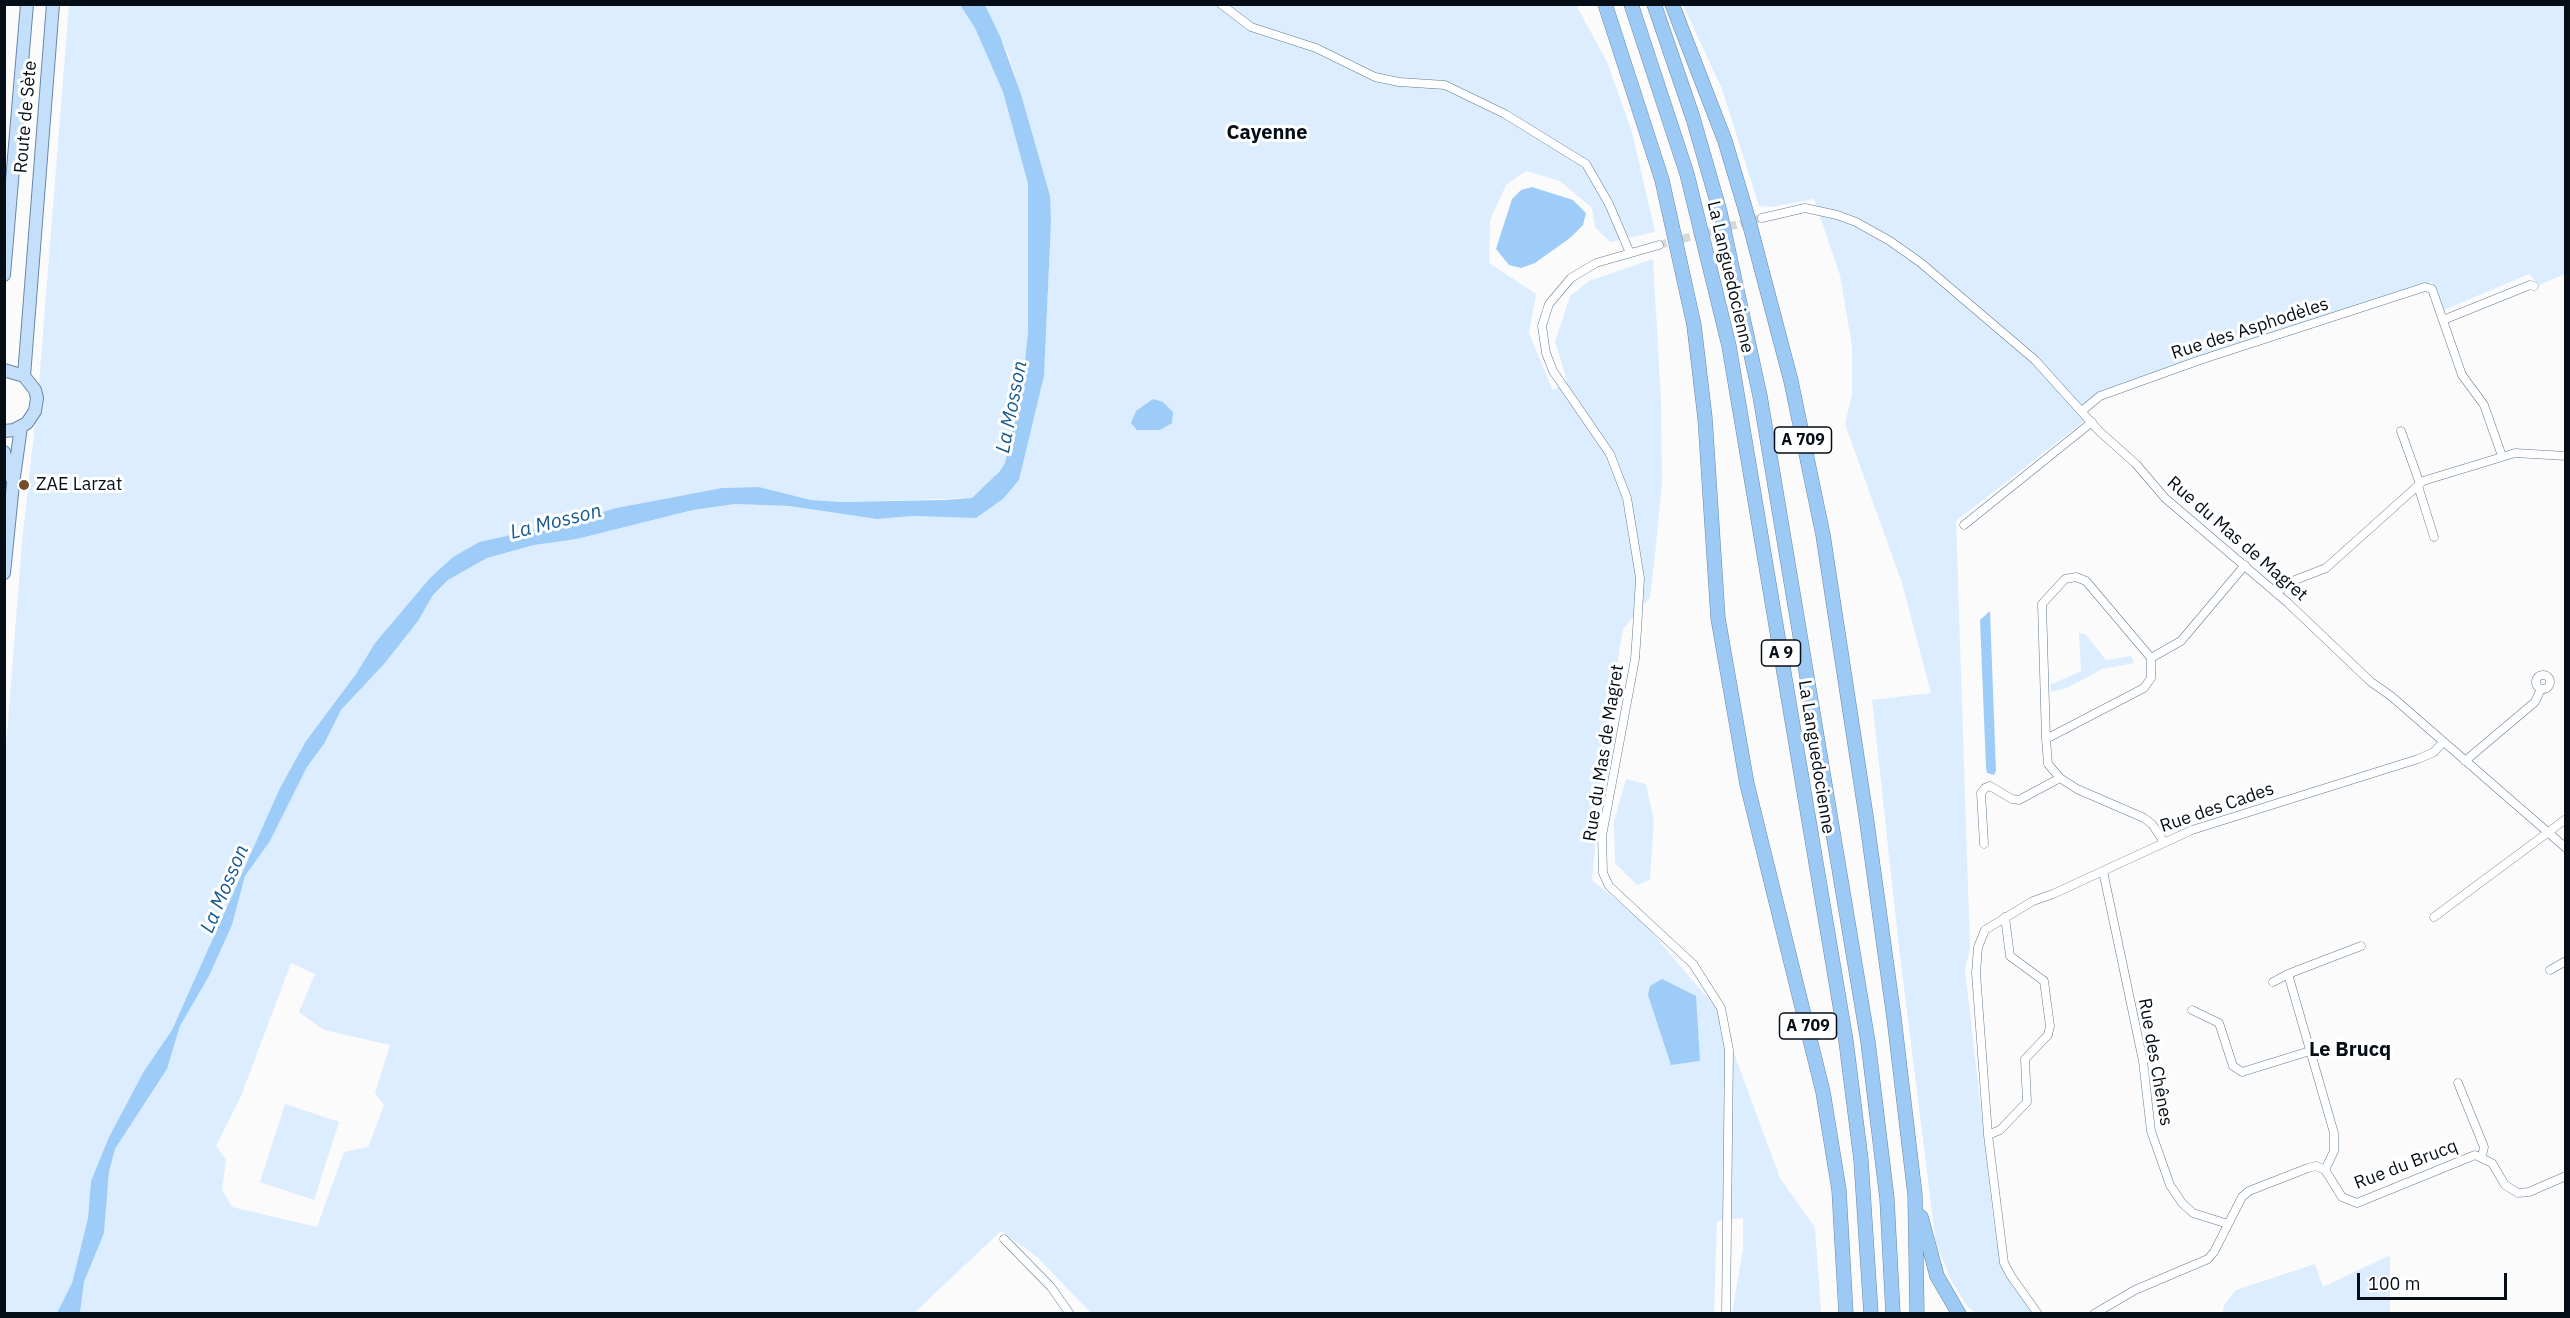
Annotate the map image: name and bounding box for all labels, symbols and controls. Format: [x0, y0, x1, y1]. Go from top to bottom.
street label: Route de Sète [10, 60, 42, 174]
district label: Cayenne [1226, 121, 1308, 145]
street label: La Languedocienne [1702, 199, 1758, 355]
street label: Rue des Asphodèles [2169, 293, 2331, 365]
water label: La Mosson [991, 359, 1033, 455]
road number: A 709 [1774, 427, 1832, 453]
street label: Rue du Mas de Magret [2162, 472, 2312, 606]
place label: ZAE Larzat [36, 474, 122, 496]
marker: ZAE Larzat [17, 478, 31, 492]
water label: La Mosson [508, 499, 604, 545]
road number: A 9 [1762, 640, 1800, 666]
street label: Rue du Mas de Magret [1579, 663, 1629, 843]
street label: La Languedocienne [1793, 679, 1839, 835]
street label: Rue des Cades [2157, 778, 2277, 838]
water label: La Mosson [196, 841, 254, 937]
street label: Rue des Chênes [2133, 996, 2177, 1128]
road number: A 709 [1780, 1013, 1836, 1039]
district label: Le Brucq [2309, 1038, 2391, 1062]
street label: Rue du Brucq [2351, 1135, 2461, 1195]
scale bar [2360, 1261, 2510, 1299]
text: 100 m [2368, 1272, 2420, 1295]

